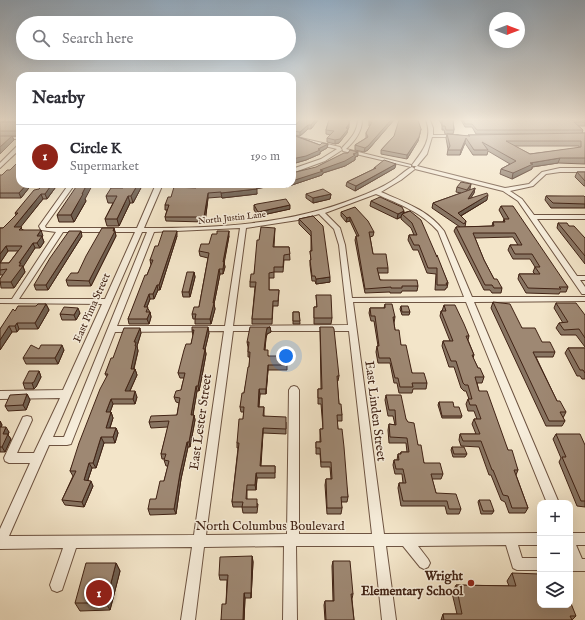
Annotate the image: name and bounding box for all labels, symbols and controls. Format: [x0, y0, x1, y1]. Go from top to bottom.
north arrow [489, 12, 525, 48]
search box [16, 16, 296, 60]
icon: search [30, 27, 52, 49]
text: Search here [62, 29, 133, 48]
text: Nearby [32, 88, 85, 109]
text: Circle K [70, 139, 122, 158]
text: 1 [43, 148, 47, 165]
text: 190 m [250, 148, 280, 165]
text: Supermarket [70, 158, 139, 175]
street label: North Justin Lane [197, 209, 267, 227]
street label: East Pima Street [70, 271, 114, 345]
your location [276, 346, 296, 366]
street label: East Linden Street [360, 360, 390, 463]
street label: East Lester Street [186, 372, 216, 471]
map controls [537, 500, 573, 608]
button: + [537, 500, 573, 536]
street label: North Columbus Boulevard [195, 518, 345, 535]
button: − [537, 536, 573, 572]
place label: Wright Elementary School [361, 568, 464, 600]
button: layers [537, 572, 573, 608]
pin: 1 [86, 578, 112, 608]
marker: Wright Elementary School [466, 578, 476, 588]

